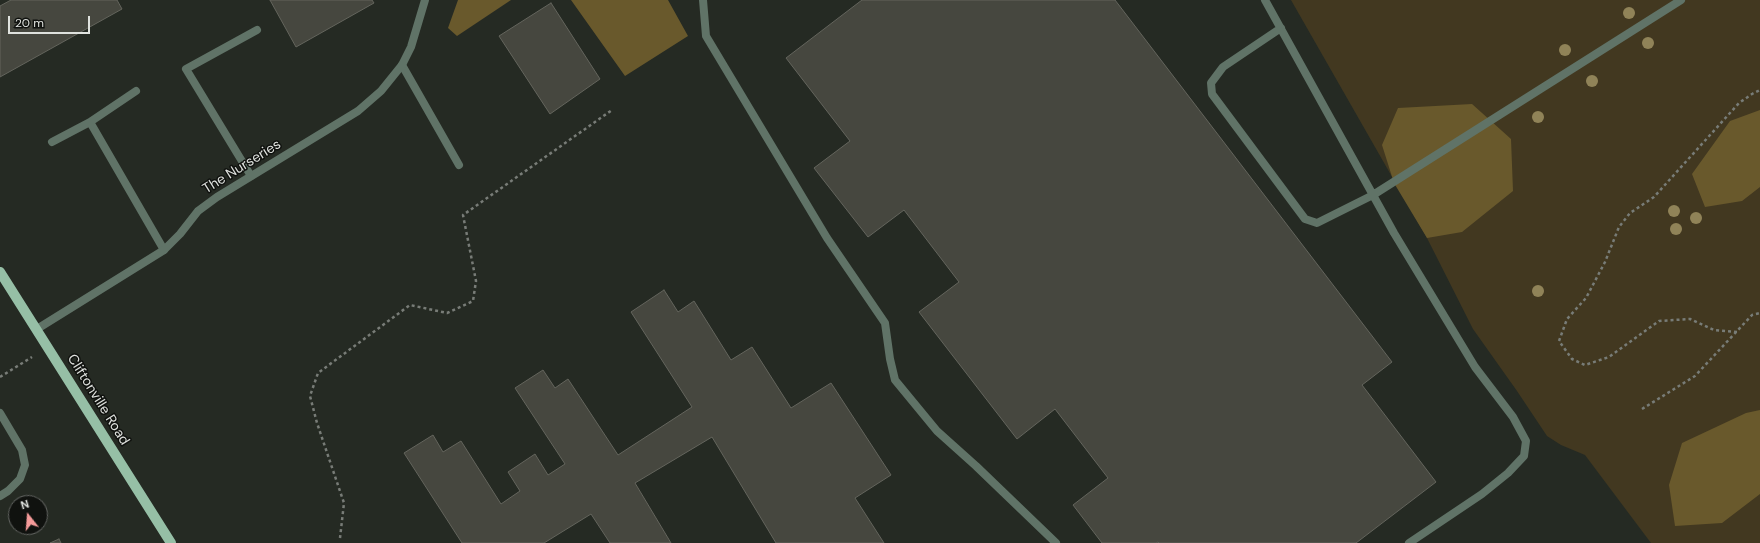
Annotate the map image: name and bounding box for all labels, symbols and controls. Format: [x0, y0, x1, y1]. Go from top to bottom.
scale bar [10, 8, 92, 34]
text: 20 m [15, 15, 44, 31]
street label: The Nurseries [200, 136, 284, 198]
street label: Cliftonville Road [63, 351, 133, 449]
north arrow [8, 495, 48, 535]
text: N [19, 497, 31, 512]

